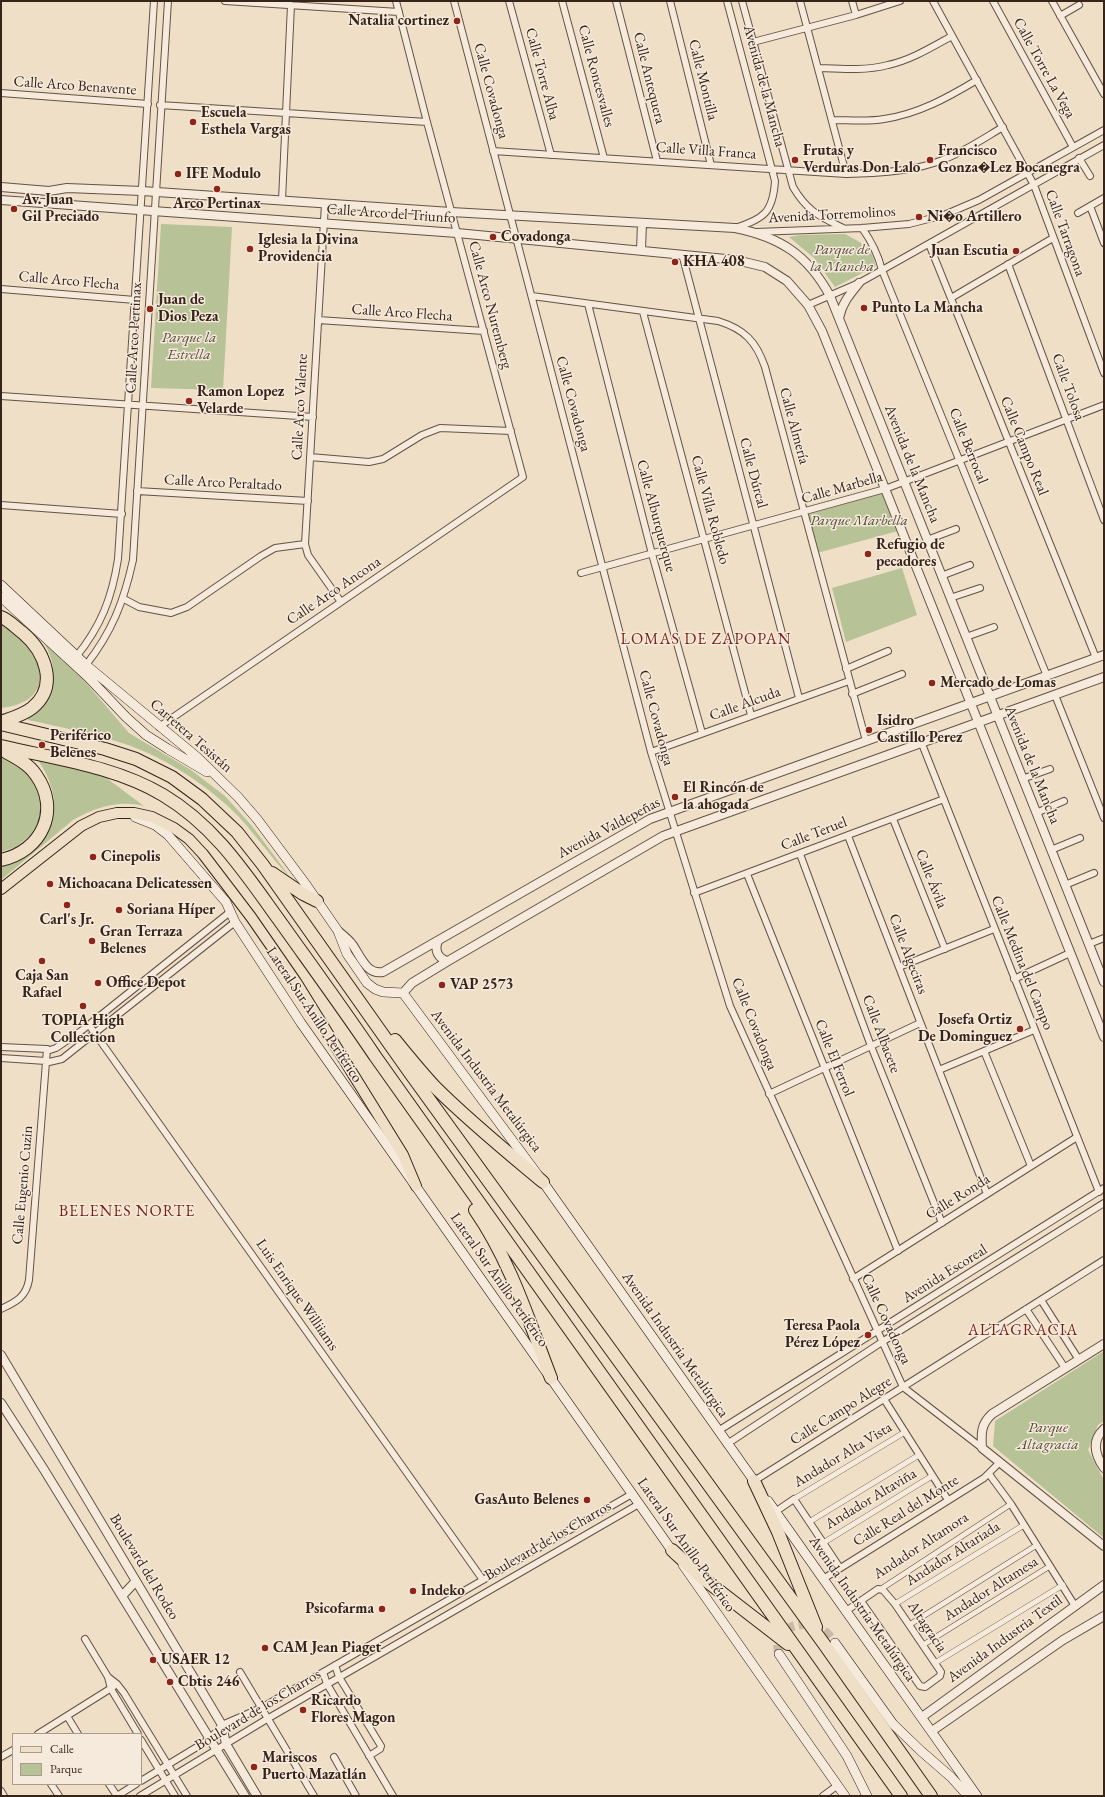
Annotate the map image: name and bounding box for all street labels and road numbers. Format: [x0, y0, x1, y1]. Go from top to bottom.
street label: Calle Torre La Vega [1009, 15, 1079, 121]
street label: Calle Roncesvalles [574, 23, 618, 129]
street label: Avenida de la Mancha [739, 23, 789, 149]
street label: Calle Torre Alba [521, 26, 563, 122]
street label: Calle Antequera [629, 30, 669, 126]
street label: Calle Montilla [684, 38, 722, 122]
street label: Calle Covadonga [470, 41, 512, 141]
street label: Calle Arco Benavente [13, 73, 137, 99]
street label: Calle Villa Franca [655, 139, 757, 163]
street label: Calle Tarragona [1041, 187, 1089, 279]
street label: Calle Arco del Triunfo [326, 201, 456, 227]
street label: Avenida Torremolinos [768, 203, 896, 227]
street label: Calle Arco Nuremberg [464, 239, 516, 371]
street label: Calle Arco Flecha [18, 268, 120, 294]
street label: Calle Arco Pertinax [122, 282, 146, 394]
street label: Calle Arco Flecha [351, 300, 453, 326]
street label: Calle Tolosa [1048, 351, 1088, 423]
street label: Calle Arco Valente [288, 353, 312, 461]
street label: Calle Covadonga [552, 354, 594, 454]
street label: Calle Almería [775, 386, 813, 466]
street label: Calle Campo Real [996, 394, 1052, 498]
street label: Avenida de la Mancha [880, 402, 944, 526]
street label: Calle Berrocal [945, 405, 991, 487]
street label: Calle Dúrcal [735, 436, 771, 510]
street label: Calle Villa Robledo [687, 453, 733, 567]
street label: Calle Alburquerque [632, 458, 680, 574]
street label: Calle Marbella [799, 468, 885, 508]
street label: Calle Arco Peraltado [164, 471, 282, 495]
street label: Calle Arco Ancona [283, 553, 385, 629]
street label: Calle Covadonga [635, 668, 677, 768]
street label: Calle Alcuda [707, 683, 783, 725]
street label: Carretera Tesistán [146, 695, 236, 777]
street label: Avenida de la Mancha [1000, 703, 1064, 827]
street label: Avenida Valdepeñas [555, 793, 663, 863]
street label: Calle Teruel [778, 813, 850, 855]
street label: Calle Ávila [911, 847, 951, 911]
street label: Calle Medina del Campo [987, 893, 1057, 1033]
street label: Calle Algeciras [884, 911, 932, 997]
street label: Lateral Sur Anillo Periférico [262, 944, 366, 1086]
street label: Calle Covadonga [727, 975, 781, 1073]
street label: Calle Albacete [858, 992, 904, 1076]
street label: Avenida Industria Metalúrgica [427, 1006, 545, 1156]
street label: Calle El Ferrol [810, 1017, 858, 1099]
street label: Calle Eugenio Cuzin [9, 1125, 37, 1245]
street label: Calle Ronda [923, 1170, 993, 1224]
street label: Lateral Sur Anillo Periférico [446, 1209, 552, 1351]
street label: Luis Enrique Williiams [252, 1236, 342, 1354]
street label: Avenida Escoreal [899, 1241, 991, 1307]
street label: Avenida Industria Metalúrgica [618, 1269, 732, 1421]
street label: Calle Covadonga [857, 1271, 915, 1367]
street label: Calle Campo Alegre [787, 1373, 895, 1449]
street label: Andador Alta Vista [791, 1419, 895, 1491]
street label: Andador Altaviña [822, 1465, 920, 1533]
street label: Calle Real del Monte [850, 1471, 962, 1551]
street label: Lateral Sur Anillo Periférico [633, 1474, 739, 1616]
street label: Boulevard de los Charros [481, 1497, 615, 1585]
street label: Andador Altamora [870, 1509, 972, 1583]
street label: Boulevard del Rodeo [105, 1511, 183, 1623]
street label: Andador Altariada [903, 1518, 1003, 1590]
street label: Avenida Industria Metalúrgica [805, 1533, 919, 1685]
street label: Andador Altamesa [940, 1553, 1042, 1625]
street label: Avenida Industria Textil [944, 1591, 1066, 1687]
street label: Altagracia [903, 1598, 951, 1656]
street label: Boulevard de los Charros [192, 1665, 324, 1755]

